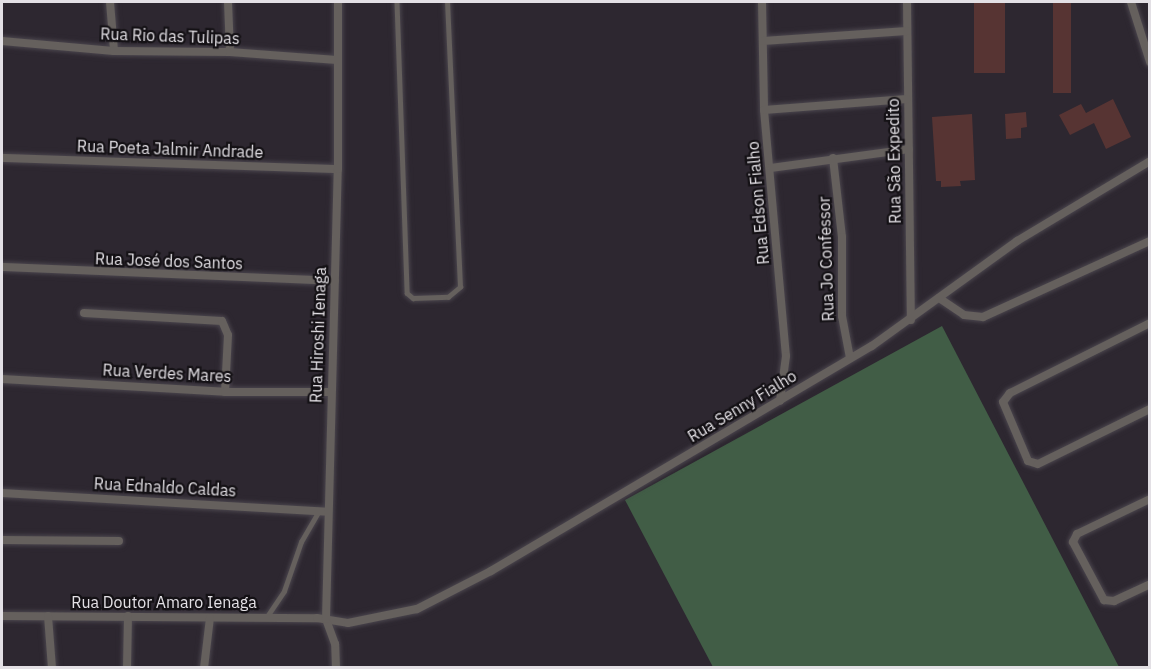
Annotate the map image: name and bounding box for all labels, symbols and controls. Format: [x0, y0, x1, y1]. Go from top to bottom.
street label: Rua Rio das Tulipas [100, 24, 240, 48]
street label: Rua São Expedito [883, 98, 905, 224]
street label: Rua Poeta Jalmir Andrade [77, 136, 263, 162]
street label: Rua Edson Fialho [743, 141, 773, 265]
street label: Rua Jo Confessor [814, 196, 838, 322]
street label: Rua José dos Santos [95, 249, 243, 273]
street label: Rua Hiroshi Ienaga [306, 267, 330, 403]
street label: Rua Verdes Mares [102, 360, 232, 386]
street label: Rua Senny Fialho [684, 366, 800, 446]
street label: Rua Ednaldo Caldas [93, 474, 237, 500]
street label: Rua Doutor Amaro Ienaga [71, 592, 257, 612]

